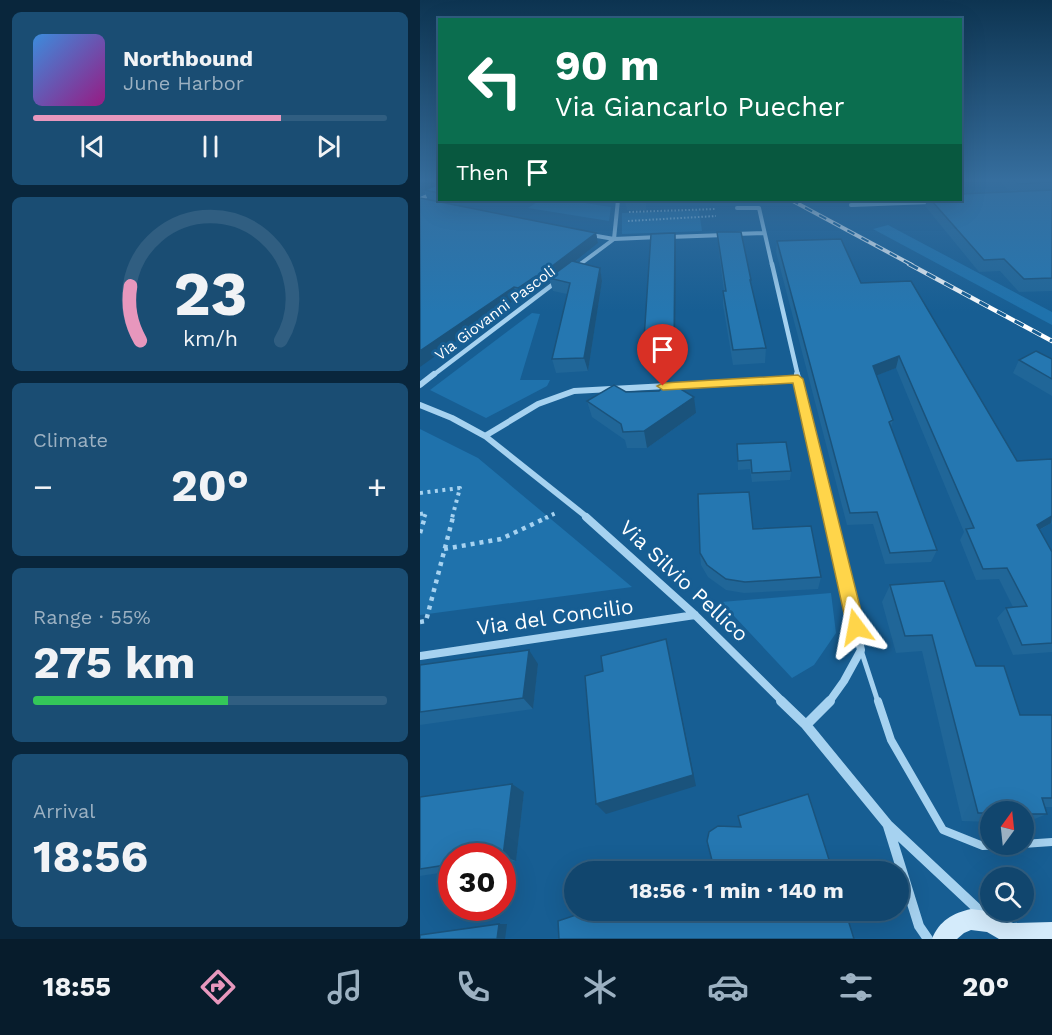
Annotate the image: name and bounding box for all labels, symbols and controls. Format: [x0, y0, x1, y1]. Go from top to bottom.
text: 90 m [555, 41, 659, 90]
icon: left [456, 42, 534, 120]
text: Northbound [123, 46, 253, 71]
text: June Harbor [123, 71, 244, 95]
text: Via Giancarlo Puecher [555, 91, 845, 123]
icon: previous [76, 130, 109, 163]
icon: pause [194, 130, 227, 163]
icon: next [312, 130, 345, 163]
icon: arrive [521, 156, 554, 189]
text: Then [456, 160, 509, 185]
text: 23 [173, 257, 247, 330]
street label: Via Giovanni Pascoli [431, 262, 559, 364]
pin [637, 324, 688, 386]
text: km/h [182, 327, 238, 352]
icon: arrive [646, 333, 679, 366]
text: Climate [33, 428, 108, 452]
text: 20° [171, 459, 249, 512]
text: − [33, 467, 53, 506]
text: + [367, 467, 387, 506]
street label: Via Silvio Pellico [615, 515, 754, 647]
street label: Via del Concilio [475, 593, 635, 640]
position arrow [824, 595, 888, 659]
text: Range · 55% [33, 605, 151, 629]
text: 275 km [33, 636, 195, 689]
text: Arrival [33, 799, 95, 823]
north arrow [980, 801, 1034, 855]
map controls [980, 801, 1034, 921]
text: 18:56 [33, 830, 148, 883]
speed limit sign: 30 [438, 843, 516, 921]
button: search [980, 867, 1034, 921]
text: 18:56 · 1 min · 140 m [629, 878, 844, 903]
icon: directions [197, 966, 239, 1008]
icon: music [324, 966, 366, 1008]
icon: phone [452, 966, 494, 1008]
icon: climate [579, 966, 621, 1008]
icon: car [707, 966, 749, 1008]
icon: filters [835, 966, 877, 1008]
text: 18:55 [43, 971, 111, 1003]
text: 20° [962, 971, 1009, 1003]

